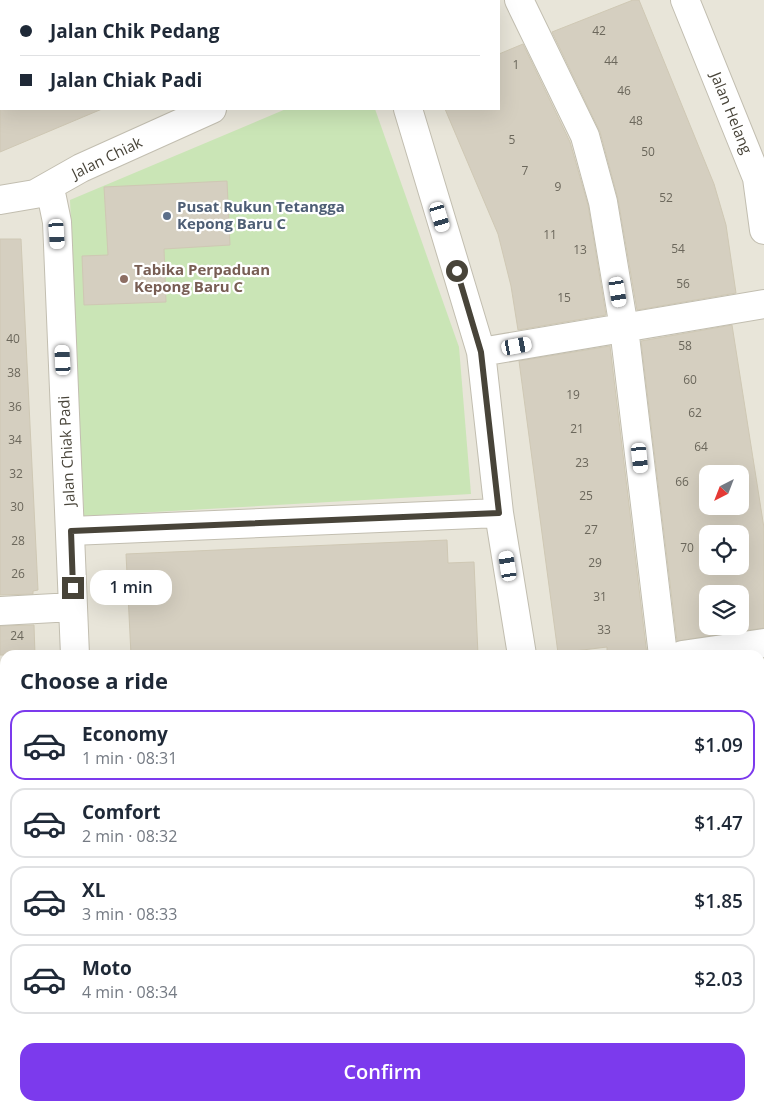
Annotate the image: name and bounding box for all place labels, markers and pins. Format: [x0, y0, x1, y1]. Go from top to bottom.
place label: Pusat Rukun Tetangga Kepong Baru C [177, 196, 345, 233]
marker: Pusat Rukun Tetangga Kepong Baru C [161, 210, 173, 222]
place label: Tabika Perpaduan Kepong Baru C [134, 259, 270, 296]
marker: Tabika Perpaduan Kepong Baru C [118, 273, 130, 285]

